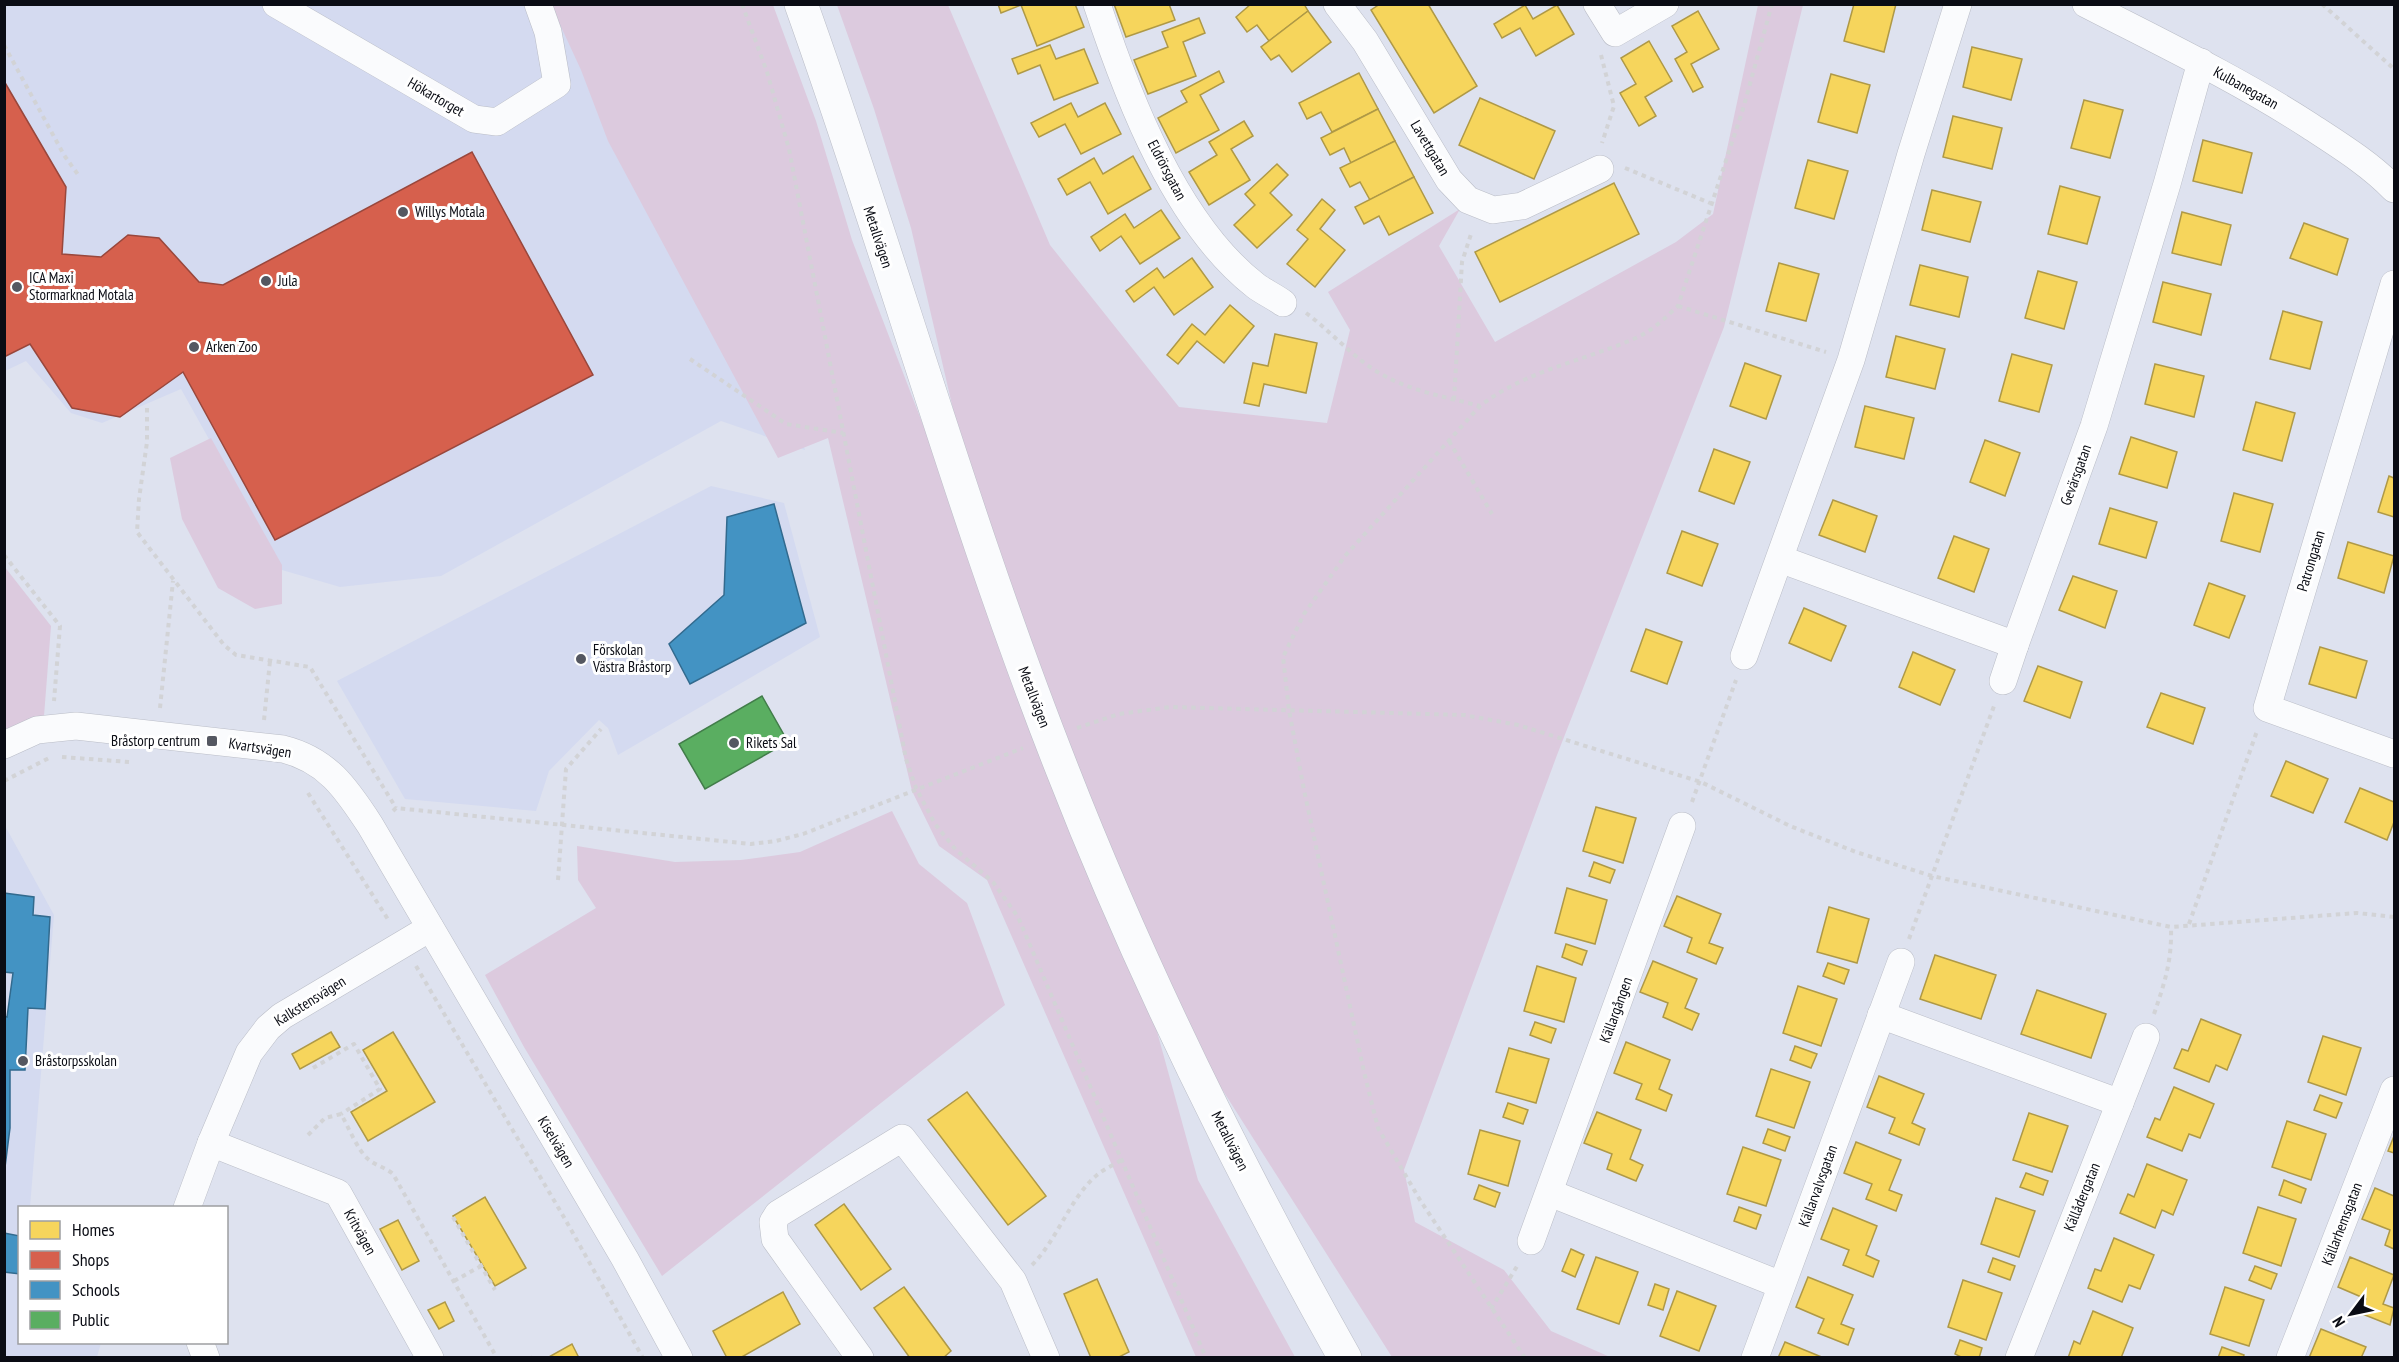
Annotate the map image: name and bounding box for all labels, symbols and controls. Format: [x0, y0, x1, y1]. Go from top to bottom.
street label: Kulbanegatan [2210, 62, 2282, 113]
street label: Hökartorget [405, 73, 468, 120]
street label: Lavettgatan [1406, 117, 1454, 179]
street label: Eldrörsgatan [1144, 136, 1191, 203]
place label: Willys Motala [415, 202, 485, 221]
street label: Metallvägen [860, 203, 897, 270]
marker: Willys Motala [396, 205, 410, 219]
place label: ICA Maxi Stormarknad Motala [29, 268, 134, 304]
place label: Jula [277, 271, 298, 290]
marker: Jula [259, 274, 273, 288]
marker: ICA Maxi Stormarknad Motala [10, 280, 24, 294]
place label: Arken Zoo [206, 337, 258, 356]
marker: Arken Zoo [187, 340, 201, 354]
street label: Gevärsgatan [2056, 442, 2095, 508]
street label: Patrongatan [2292, 528, 2329, 594]
place label: Förskolan Västra Bråstorp [592, 640, 671, 676]
marker: Förskolan Västra Bråstorp [574, 652, 588, 666]
street label: Metallvägen [1014, 664, 1055, 730]
place label: Bråstorp centrum [111, 731, 200, 750]
street label: Kvartsvägen [227, 733, 293, 762]
place label: Rikets Sal [746, 733, 797, 752]
marker: Bråstorp centrum [205, 734, 219, 748]
marker: Rikets Sal [727, 736, 741, 750]
street label: Kalkstensvägen [271, 971, 349, 1030]
street label: Källargången [1595, 974, 1636, 1045]
place label: Bråstorpsskolan [35, 1051, 117, 1070]
marker: Bråstorpsskolan [16, 1054, 30, 1068]
street label: Metallvägen [1207, 1108, 1253, 1174]
street label: Kiselvägen [534, 1113, 579, 1171]
street label: Källarvalvsgatan [1794, 1142, 1841, 1229]
street label: Källådergatan [2059, 1160, 2104, 1234]
street label: Källarhemsgatan [2317, 1180, 2366, 1268]
street label: Kritvägen [340, 1205, 381, 1258]
legend [18, 1206, 228, 1344]
text: Homes [72, 1218, 115, 1241]
text: Shops [72, 1248, 109, 1271]
text: Schools [72, 1278, 120, 1301]
north arrow [2321, 1284, 2381, 1344]
text: Public [72, 1308, 110, 1331]
text: N [2328, 1313, 2349, 1331]

